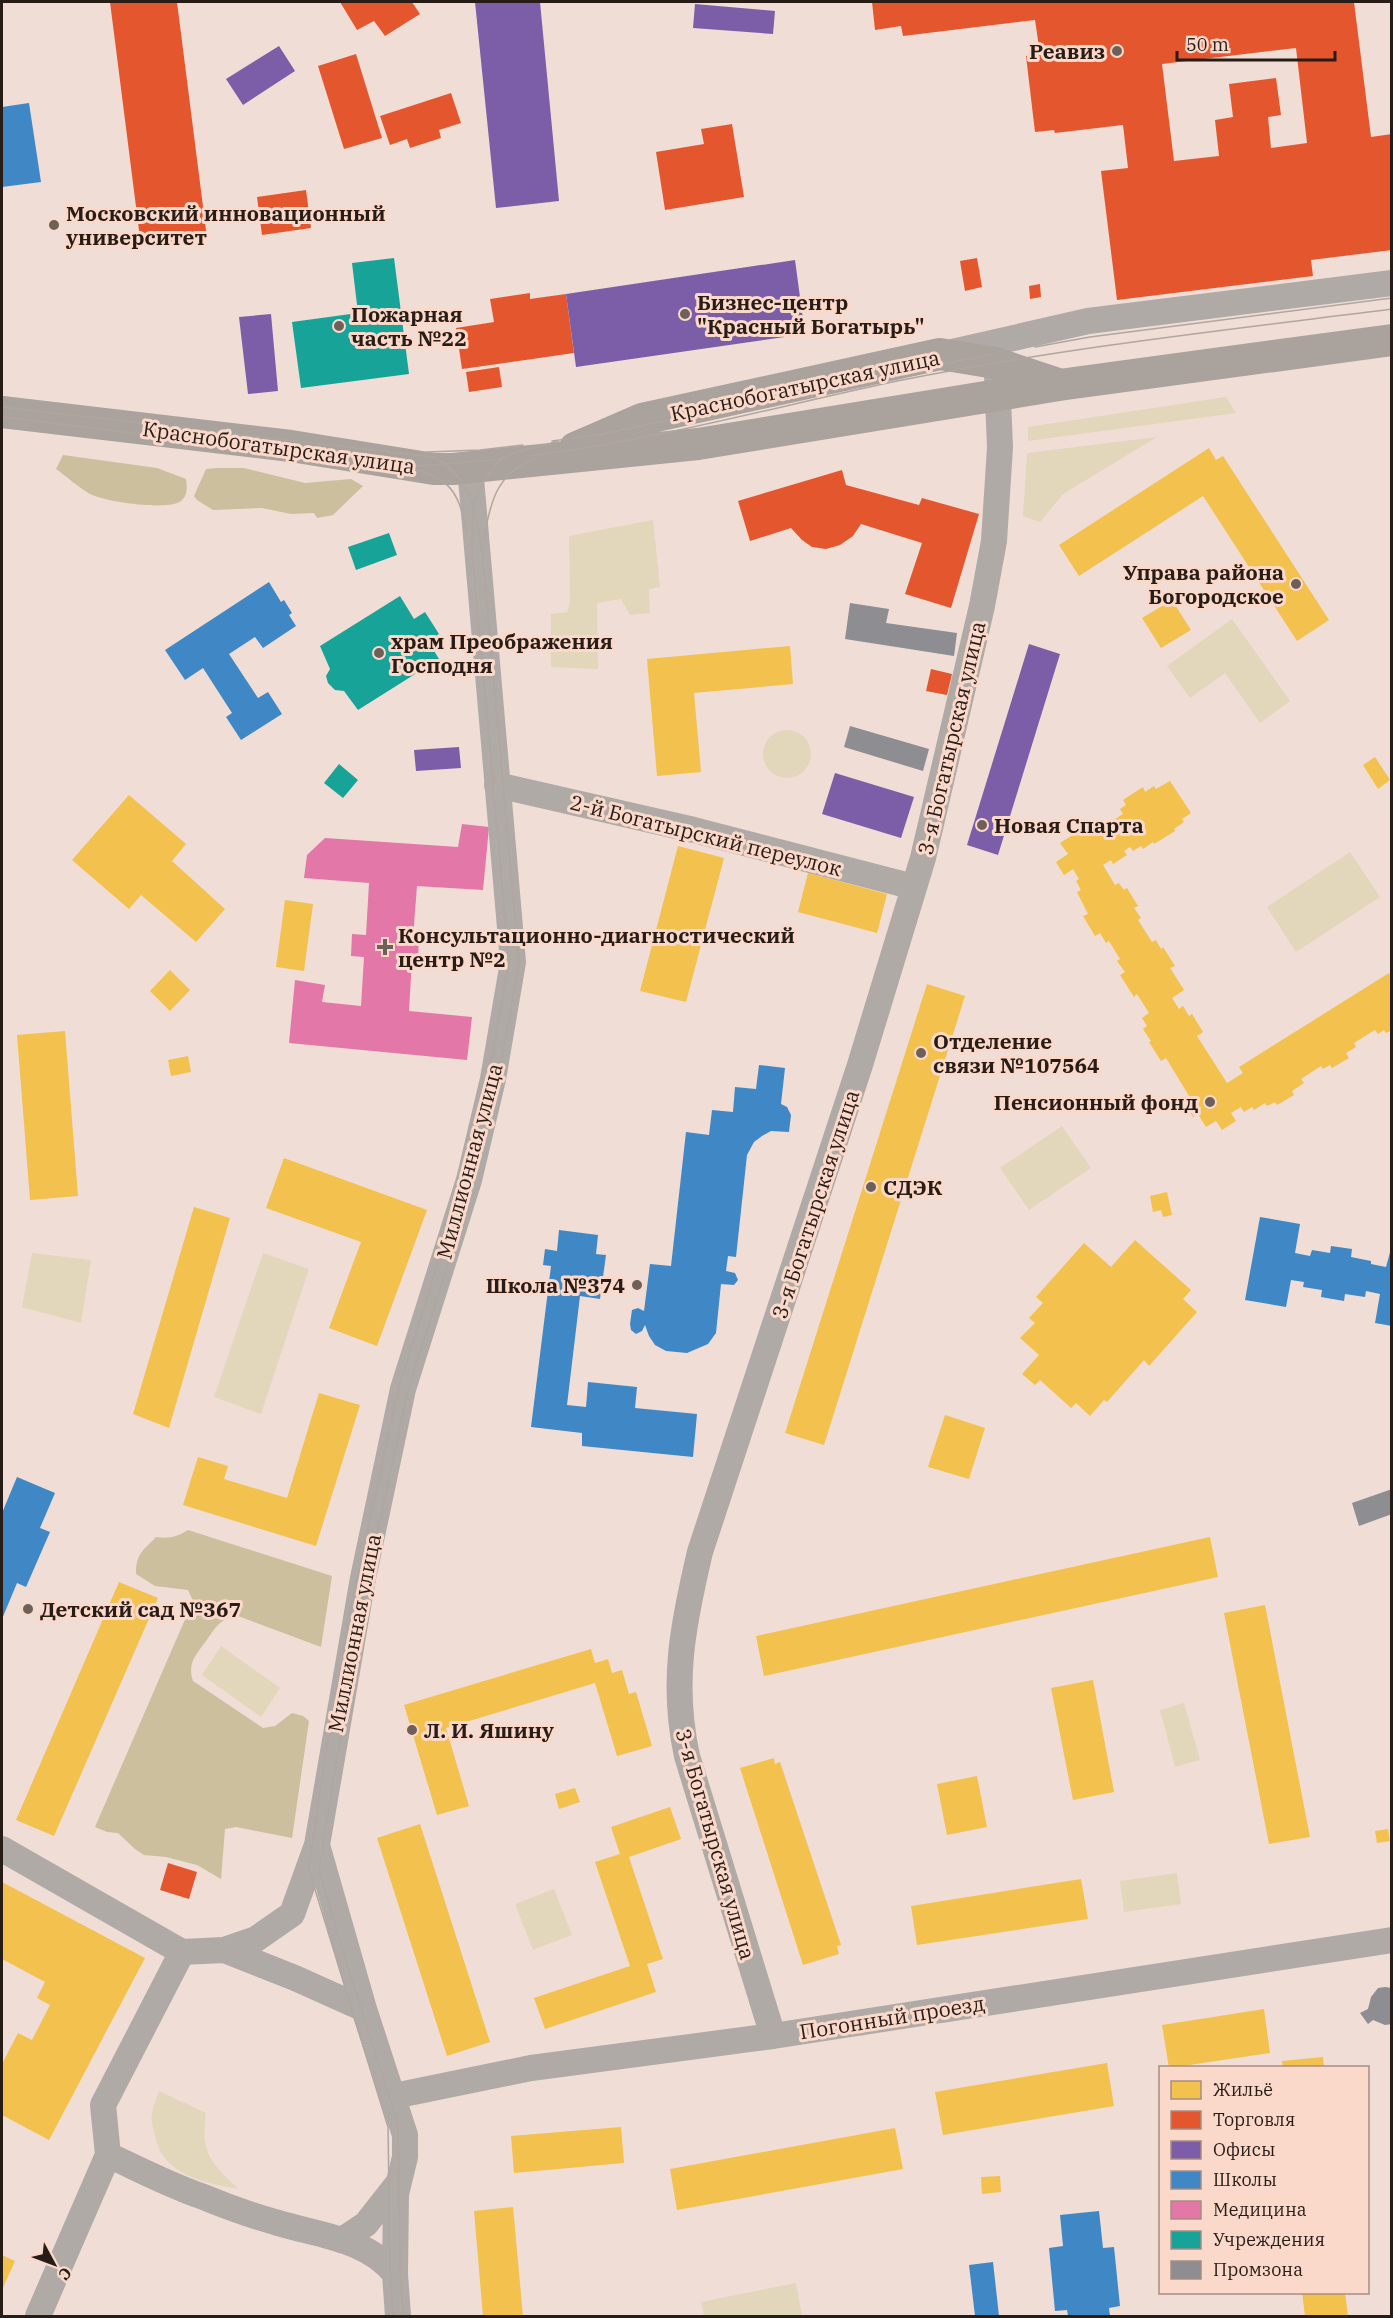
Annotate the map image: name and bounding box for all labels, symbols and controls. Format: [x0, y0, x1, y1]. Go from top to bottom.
scale bar [1177, 24, 1334, 62]
text: 50 m [1186, 33, 1229, 56]
place label: Реавиз [1029, 37, 1105, 65]
marker: Реавиз [1110, 44, 1124, 58]
place label: Московский инновационный университет [65, 199, 386, 251]
marker: Московский инновационный университет [47, 218, 61, 232]
place label: Бизнес-центр "Красный Богатырь" [697, 288, 925, 340]
place label: Пожарная часть №22 [351, 300, 467, 352]
marker: Бизнес-центр "Красный Богатырь" [678, 307, 692, 321]
marker: Пожарная часть №22 [332, 319, 346, 333]
street label: Краснобогатырская улица [668, 343, 942, 427]
street label: Краснобогатырская улица [141, 414, 417, 480]
place label: Управа района Богородское [1123, 558, 1284, 610]
marker: Управа района Богородское [1289, 577, 1303, 591]
street label: 3-я Богатырская улица [910, 618, 992, 858]
place label: храм Преображения Господня [391, 627, 613, 679]
marker: храм Преображения Господня [372, 646, 386, 660]
street label: 2-й Богатырский переулок [567, 788, 845, 882]
place label: Новая Спарта [994, 811, 1144, 839]
marker: Новая Спарта [975, 818, 989, 832]
place label: Консультационно-диагностический центр №2 [398, 921, 795, 973]
marker: Консультационно-диагностический центр №2 [376, 938, 394, 956]
place label: Отделение связи №107564 [933, 1027, 1100, 1079]
marker: Отделение связи №107564 [914, 1046, 928, 1060]
street label: Миллионная улица [429, 1060, 509, 1262]
street label: 3-я Богатырская улица [765, 1086, 865, 1322]
place label: Пенсионный фонд [994, 1088, 1198, 1116]
marker: Пенсионный фонд [1203, 1095, 1217, 1109]
place label: СДЭК [883, 1173, 943, 1201]
marker: СДЭК [864, 1180, 878, 1194]
place label: Школа №374 [486, 1271, 625, 1299]
marker: Школа №374 [630, 1278, 644, 1292]
street label: Миллионная улица [321, 1531, 387, 1735]
place label: Детский сад №367 [40, 1595, 241, 1623]
marker: Детский сад №367 [21, 1602, 35, 1616]
place label: Л. И. Яшину [424, 1716, 554, 1744]
marker: Л. И. Яшину [405, 1723, 419, 1737]
street label: 3-я Богатырская улица [670, 1725, 762, 1963]
street label: Погонный проезд [797, 1989, 987, 2045]
legend [1159, 2066, 1369, 2294]
text: Жильё [1213, 2078, 1273, 2101]
text: Торговля [1213, 2108, 1295, 2131]
text: Офисы [1213, 2138, 1275, 2161]
text: Школы [1213, 2168, 1277, 2191]
text: Медицина [1213, 2198, 1307, 2221]
text: Учреждения [1213, 2228, 1325, 2251]
north arrow [24, 2234, 84, 2294]
text: Промзона [1213, 2258, 1303, 2281]
text: С [54, 2263, 76, 2284]

